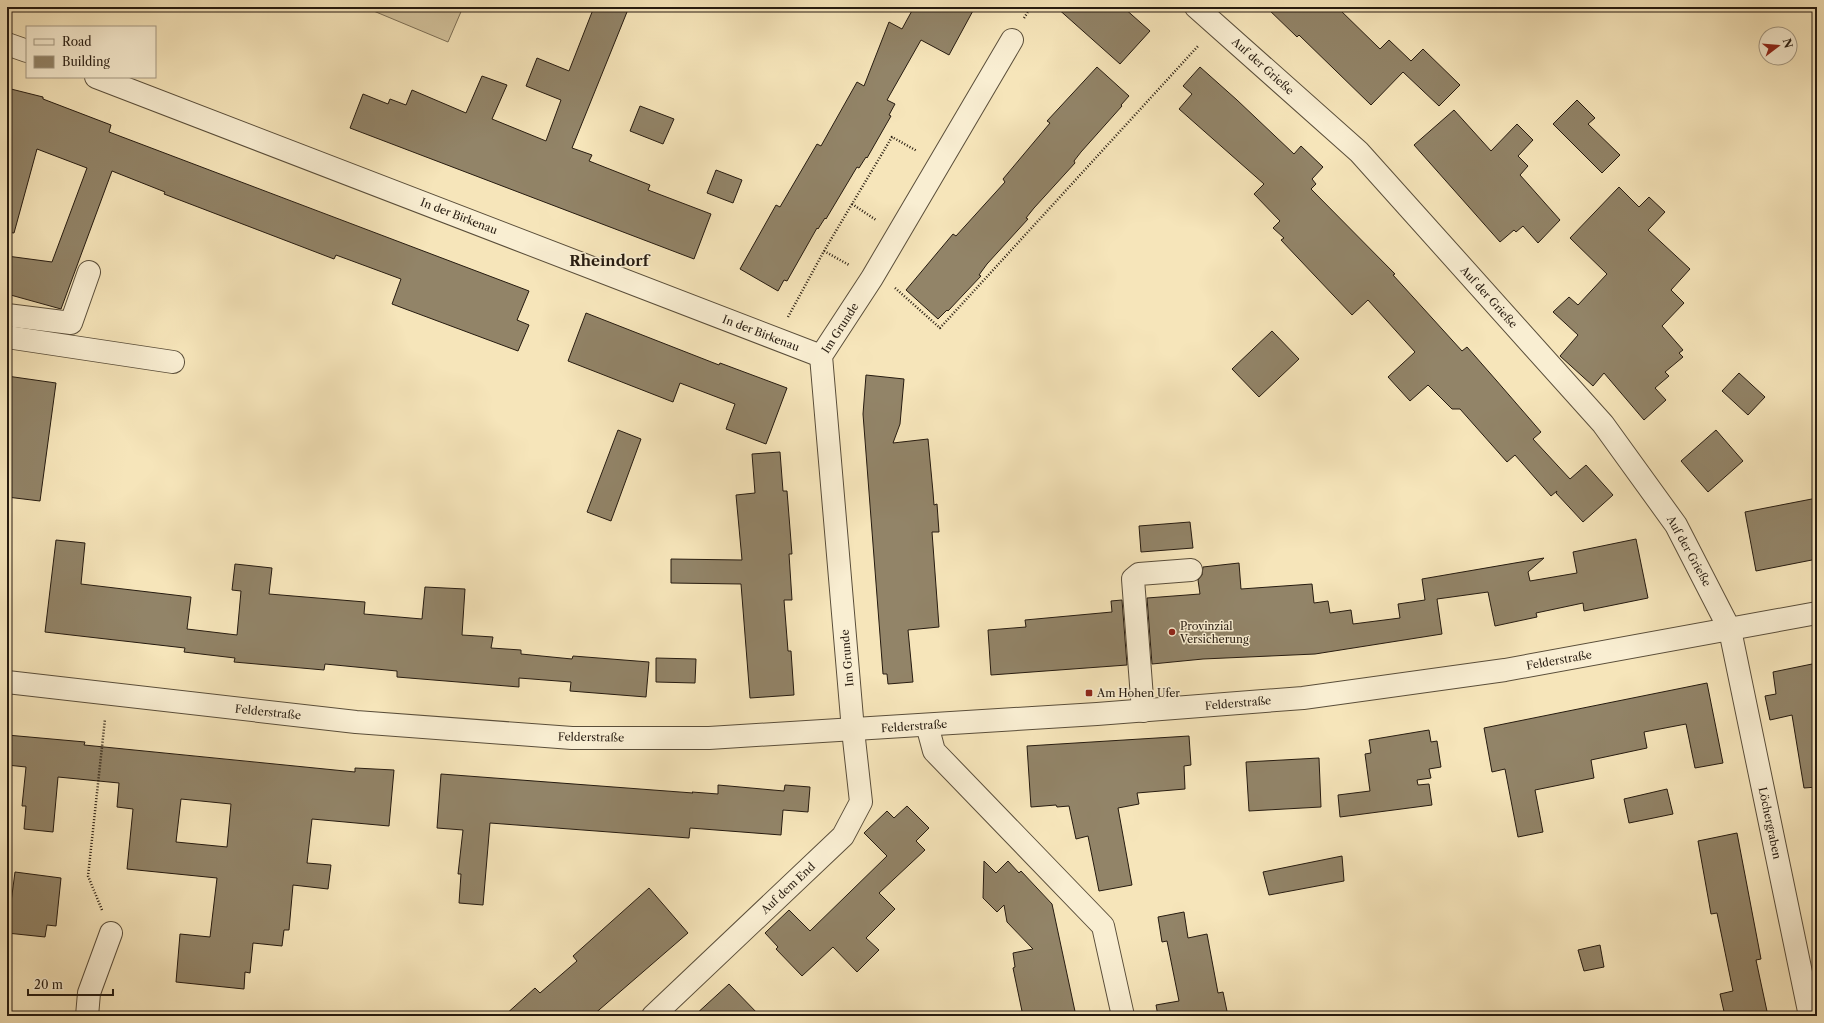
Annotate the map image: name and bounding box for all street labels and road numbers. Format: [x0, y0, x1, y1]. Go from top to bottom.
street label: Auf der Grieße [1228, 34, 1297, 98]
street label: In der Birkenau [419, 195, 500, 237]
street label: Auf der Grieße [1457, 262, 1521, 331]
street label: Im Grunde [819, 300, 861, 356]
street label: In der Birkenau [721, 312, 802, 354]
street label: Auf der Grieße [1663, 512, 1714, 589]
street label: Im Grunde [838, 629, 856, 687]
street label: Felderstraße [1525, 647, 1593, 673]
street label: Felderstraße [1204, 693, 1272, 713]
street label: Felderstraße [234, 702, 302, 722]
street label: Felderstraße [880, 717, 948, 735]
street label: Felderstraße [558, 729, 624, 745]
street label: Löchergraben [1756, 786, 1784, 860]
street label: Auf dem End [757, 859, 818, 917]

